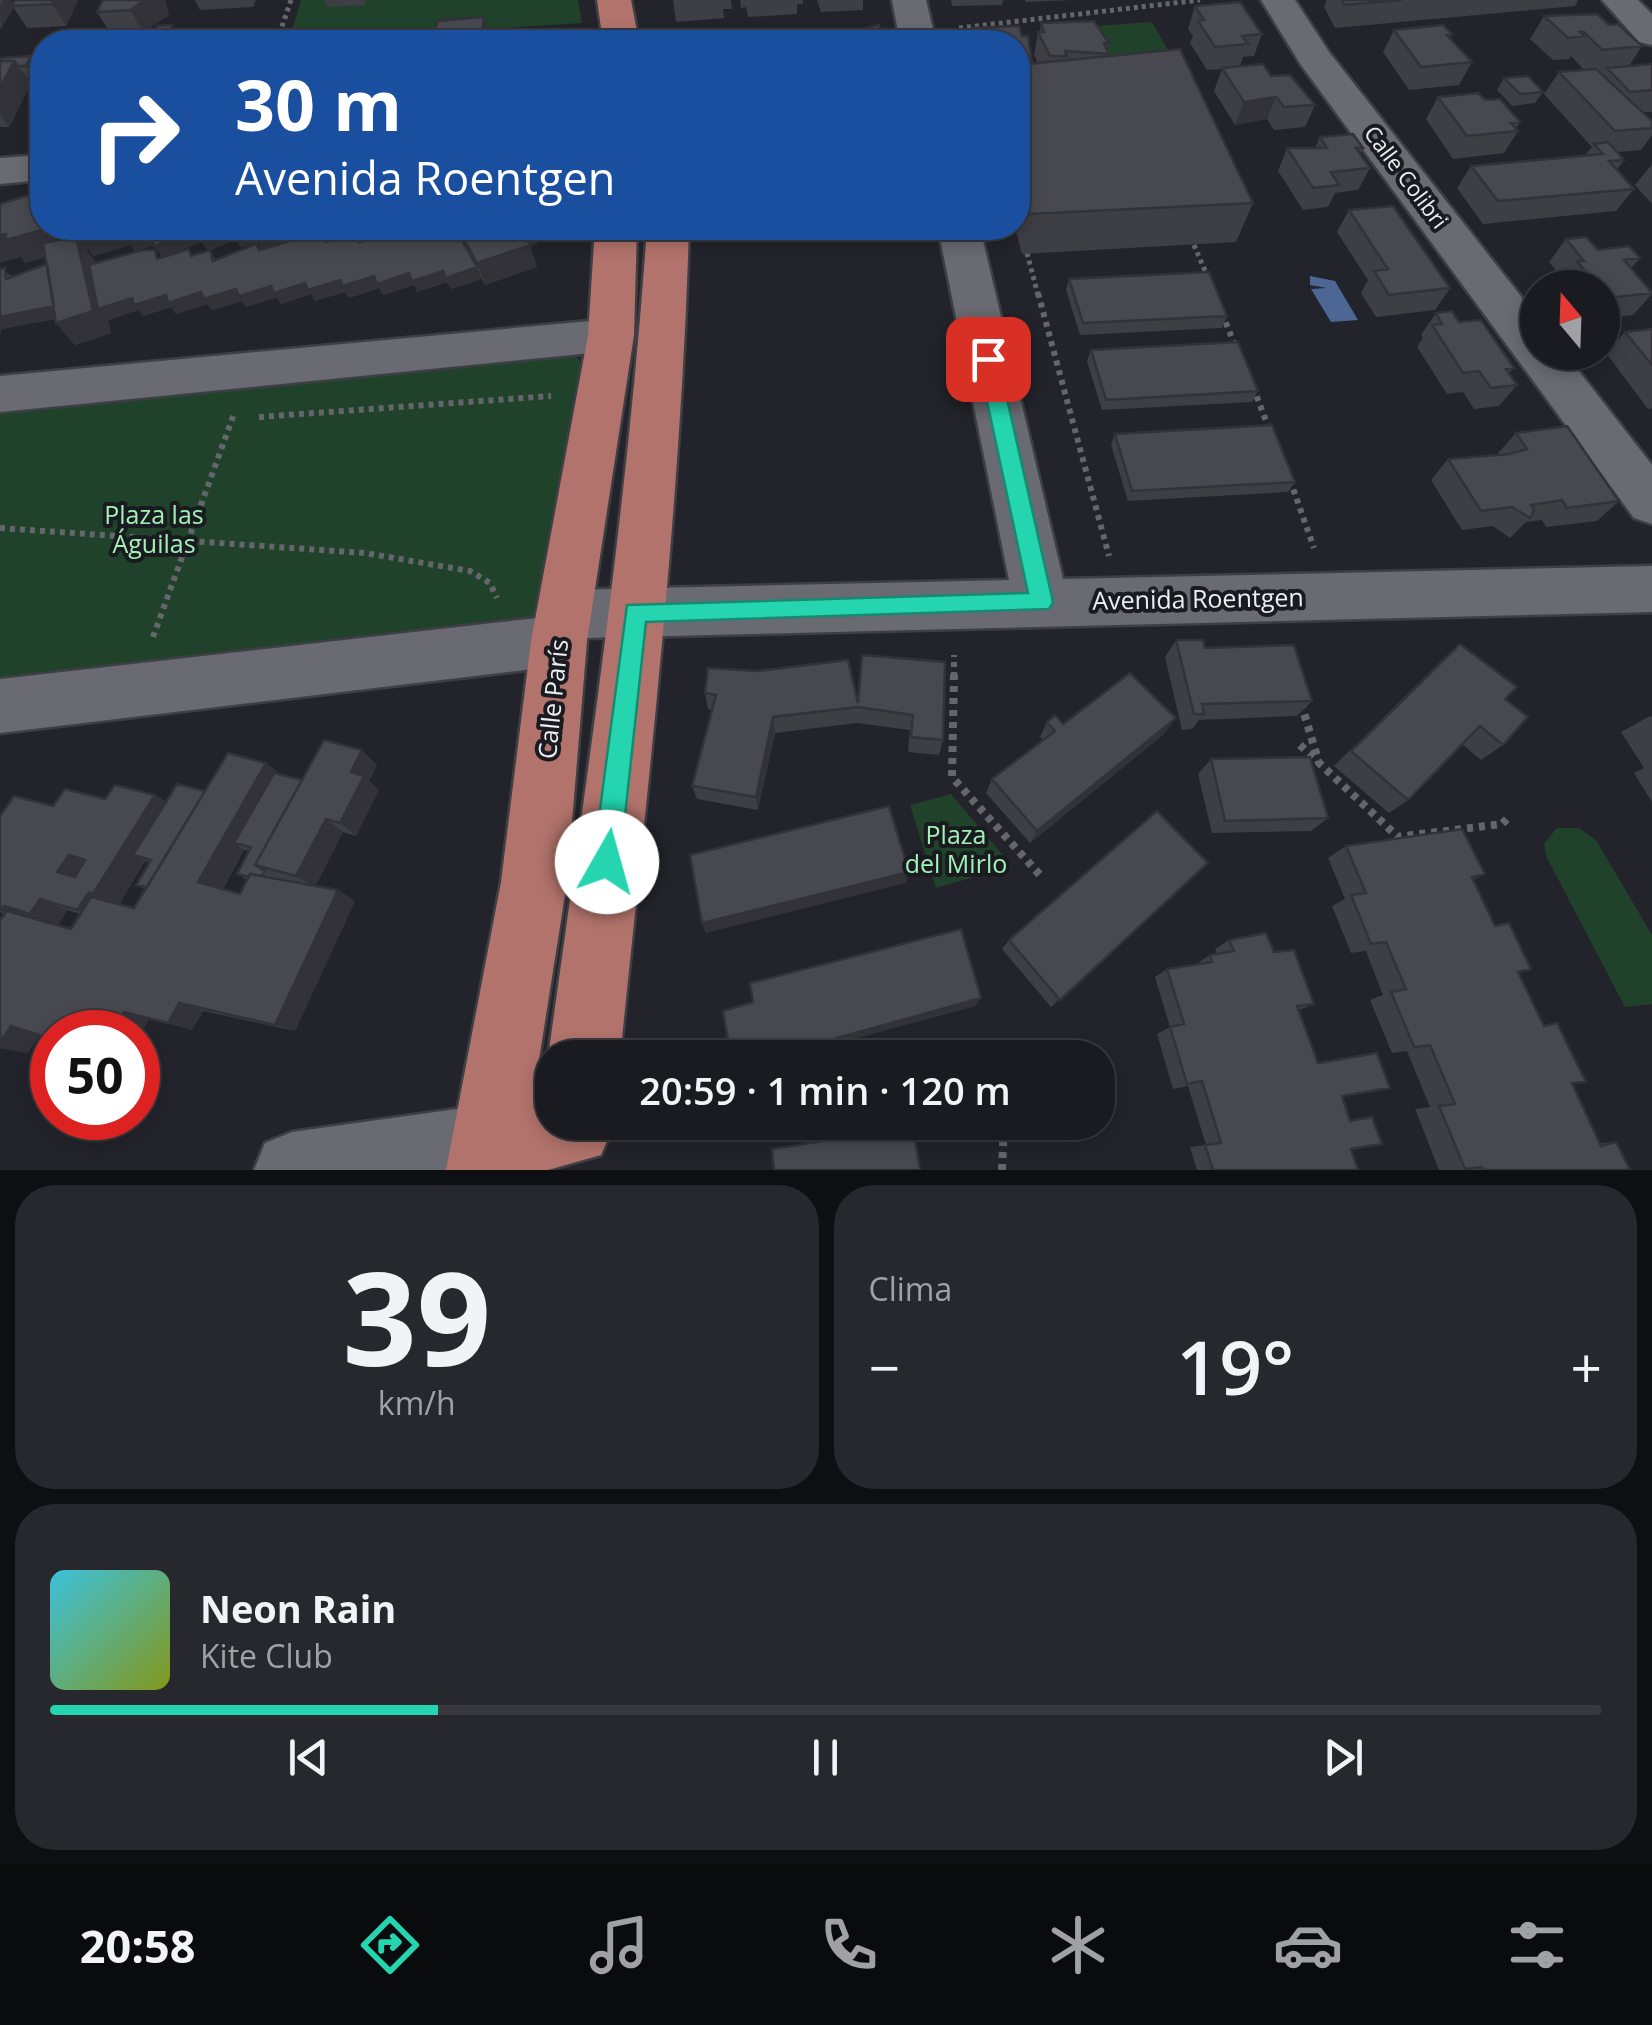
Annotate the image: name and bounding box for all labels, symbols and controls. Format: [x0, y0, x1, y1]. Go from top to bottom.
text: 30 m [235, 56, 402, 152]
icon: right [70, 70, 200, 200]
street label: Calle Colibri [1358, 119, 1455, 234]
text: Avenida Roentgen [235, 147, 615, 208]
north arrow [1520, 270, 1620, 370]
map controls [1520, 270, 1620, 370]
pin [946, 317, 1031, 402]
icon: arrive [961, 332, 1016, 387]
park label: Plaza las Águilas [104, 497, 204, 560]
street label: Avenida Roentgen [1092, 579, 1304, 617]
street label: Calle París [529, 637, 575, 760]
position arrow [555, 810, 659, 914]
park label: Plaza del Mirlo [905, 817, 1007, 880]
speed limit sign: 50 [30, 1010, 160, 1140]
text: 20:59 · 1 min · 120 m [639, 1064, 1011, 1116]
text: 39 [342, 1227, 491, 1404]
text: Clima [869, 1267, 952, 1310]
text: 19° [1176, 1315, 1294, 1417]
text: − [869, 1329, 900, 1404]
text: + [1571, 1329, 1602, 1404]
text: km/h [378, 1381, 456, 1424]
text: Neon Rain [200, 1582, 396, 1634]
text: Kite Club [200, 1634, 333, 1677]
icon: previous [281, 1730, 336, 1785]
icon: pause [798, 1730, 853, 1785]
icon: next [1316, 1730, 1371, 1785]
icon: directions [355, 1910, 425, 1980]
icon: music [584, 1910, 654, 1980]
icon: phone [814, 1910, 884, 1980]
icon: climate [1043, 1910, 1113, 1980]
icon: car [1273, 1910, 1343, 1980]
icon: filters [1502, 1910, 1572, 1980]
text: 20:58 [80, 1915, 195, 1976]

